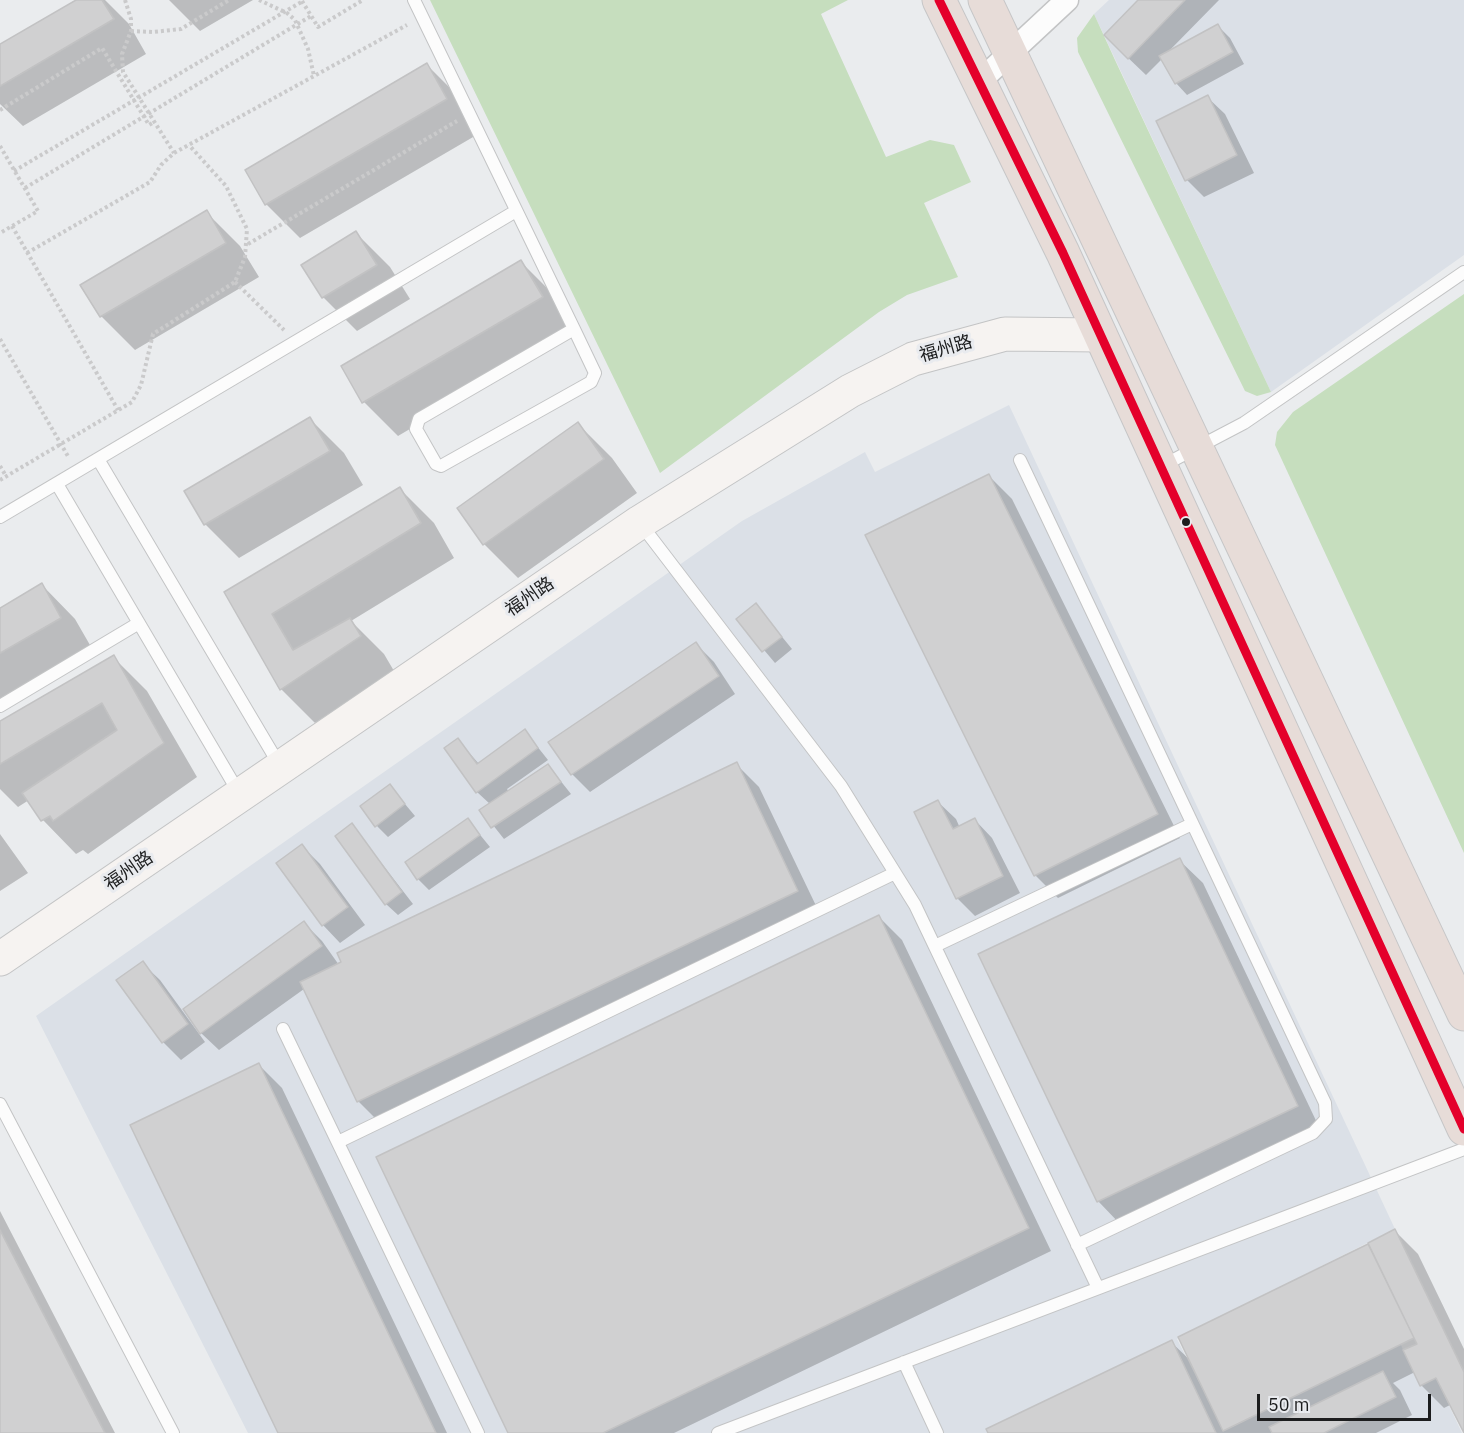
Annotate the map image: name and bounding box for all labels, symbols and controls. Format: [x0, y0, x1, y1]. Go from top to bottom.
street label: 福州路 [917, 331, 975, 367]
unlabelled marker [1180, 516, 1192, 528]
street label: 福州路 [502, 573, 558, 621]
street label: 福州路 [101, 847, 157, 895]
scale bar [1260, 1382, 1434, 1420]
text: 50 m [1268, 1393, 1310, 1416]

